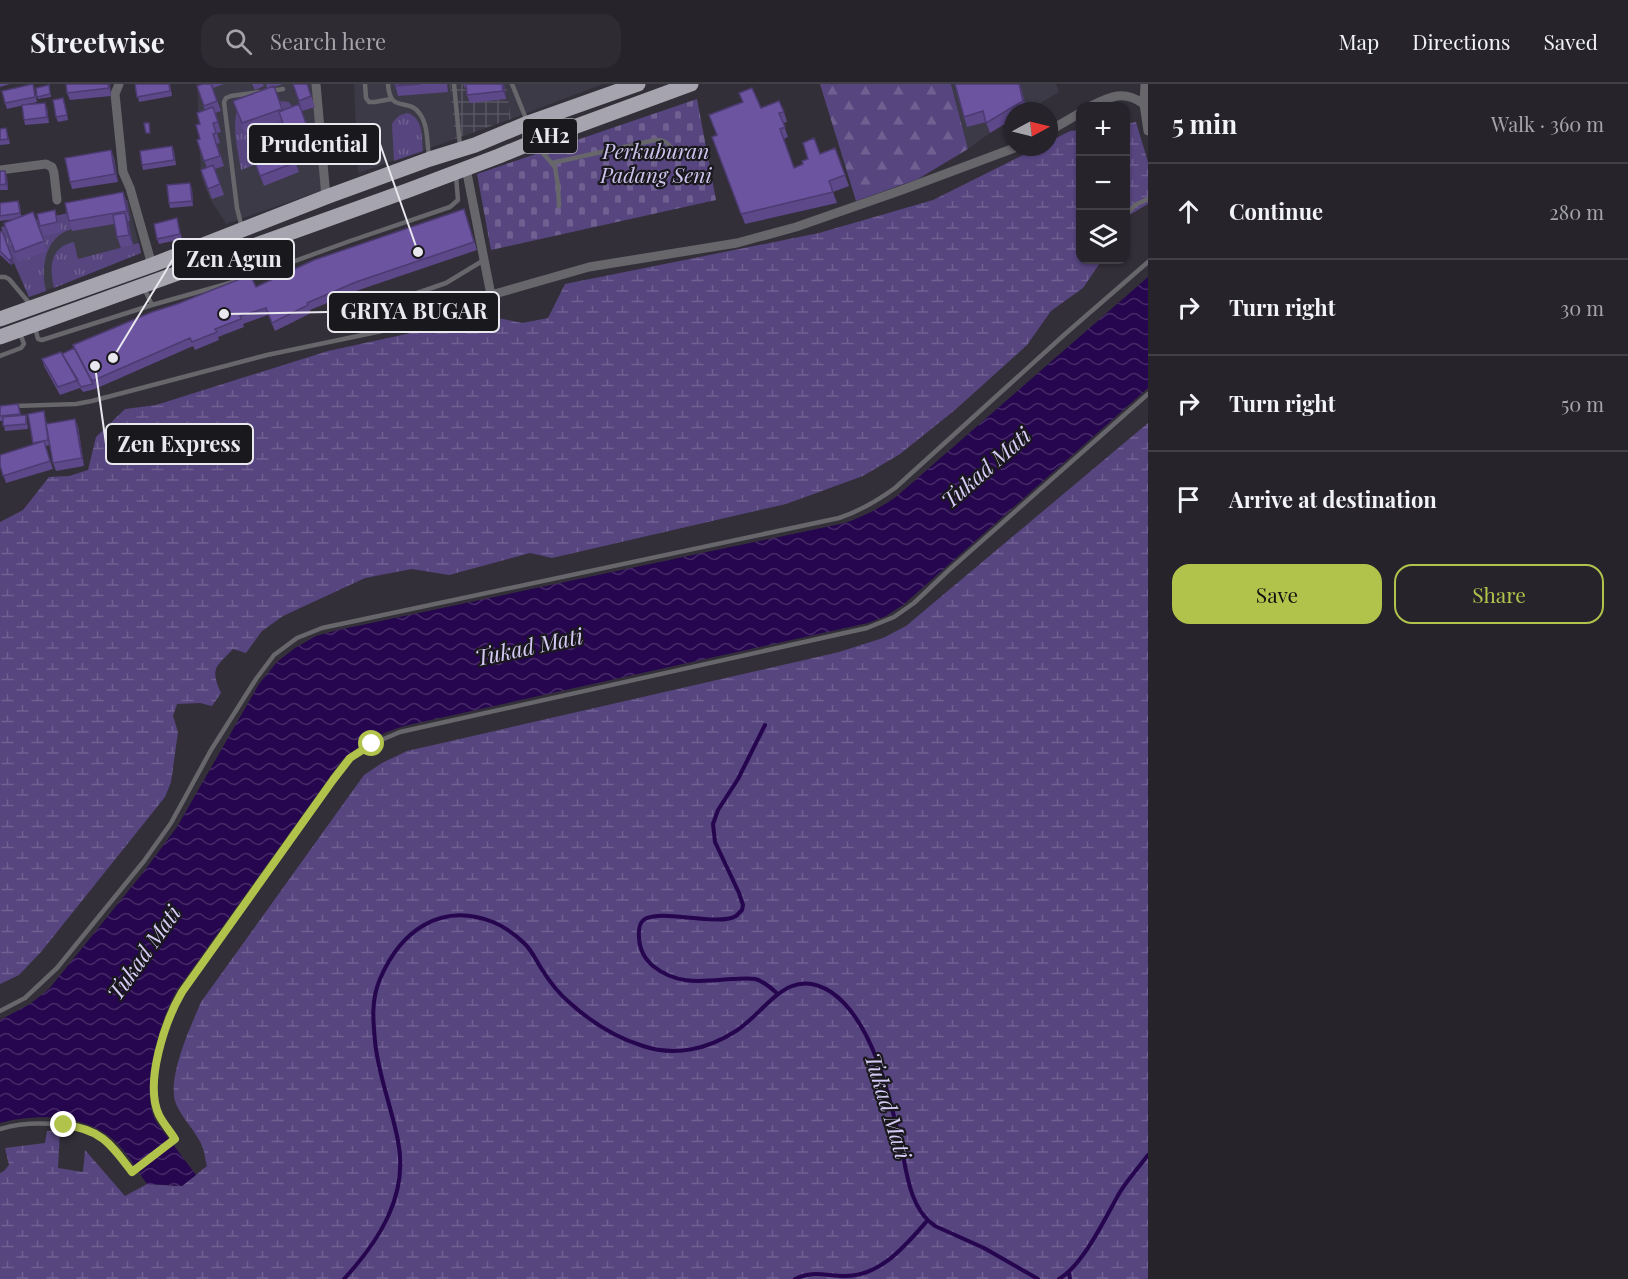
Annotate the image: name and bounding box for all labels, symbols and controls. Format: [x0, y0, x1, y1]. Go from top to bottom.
search box [201, 14, 621, 68]
text: Streetwise [30, 23, 165, 60]
icon: search [222, 25, 255, 58]
text: Search here [270, 26, 386, 56]
text: Map [1338, 27, 1379, 55]
text: Directions [1412, 27, 1510, 55]
text: Saved [1543, 27, 1598, 55]
north arrow [1004, 102, 1058, 156]
map controls [1076, 102, 1130, 264]
button: + [1076, 102, 1130, 156]
text: 5 min [1172, 106, 1237, 141]
text: Walk · 360 m [1491, 110, 1604, 137]
road number: AH2 [523, 119, 577, 153]
callout: Prudential [248, 124, 380, 164]
text: Prudential [260, 128, 368, 158]
park label: Perkuburan Padang Seni [599, 136, 712, 188]
button: − [1076, 156, 1130, 210]
icon: ahead [1172, 195, 1205, 228]
text: Continue [1229, 196, 1323, 226]
text: 280 m [1549, 198, 1604, 225]
button: layers [1076, 210, 1130, 264]
callout: Zen Agun [173, 239, 294, 279]
text: Zen Agun [186, 243, 282, 273]
icon: right [1172, 291, 1205, 324]
callout: GRIYA BUGAR [328, 292, 499, 332]
text: Turn right [1229, 292, 1335, 322]
text: 30 m [1560, 294, 1604, 321]
text: GRIYA BUGAR [340, 295, 488, 325]
icon: right [1172, 387, 1205, 420]
text: Turn right [1229, 388, 1335, 418]
text: 50 m [1561, 390, 1604, 417]
water label: Tukad Mati [934, 420, 1037, 515]
callout: Zen Express [106, 424, 253, 464]
text: Zen Express [117, 428, 241, 458]
icon: arrive [1172, 483, 1205, 516]
text: Arrive at destination [1229, 484, 1437, 514]
button: Save [1172, 564, 1382, 624]
button: Share [1394, 564, 1604, 624]
water label: Tukad Mati [472, 620, 586, 672]
route start [358, 730, 384, 756]
water label: Tukad Mati [99, 899, 187, 1006]
water label: Tukad Mati [859, 1049, 919, 1163]
route end [50, 1111, 76, 1137]

